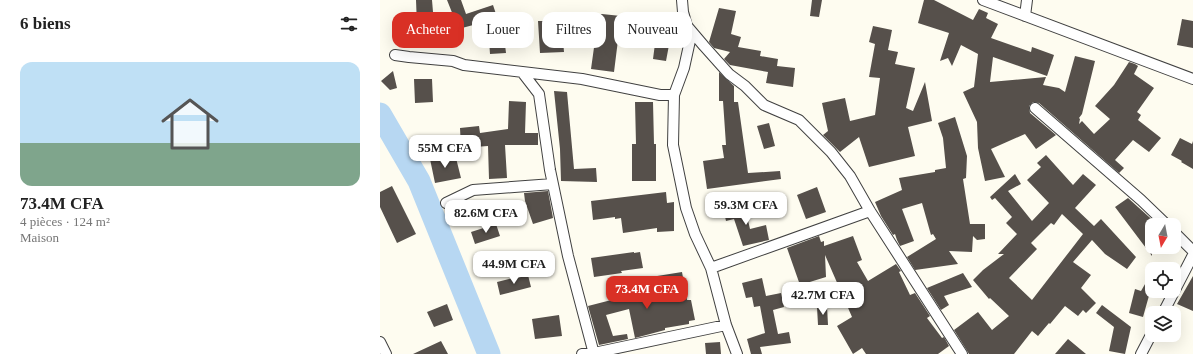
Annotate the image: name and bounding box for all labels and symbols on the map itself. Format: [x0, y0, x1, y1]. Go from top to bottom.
pin: 55M CFA [408, 135, 482, 169]
pin: 59.3M CFA [700, 192, 792, 226]
pin: 82.6M CFA [440, 200, 532, 234]
north arrow [1145, 218, 1181, 254]
pin: 44.9M CFA [468, 251, 560, 285]
pin: 73.4M CFA [601, 276, 693, 310]
pin: 42.7M CFA [777, 282, 869, 316]

